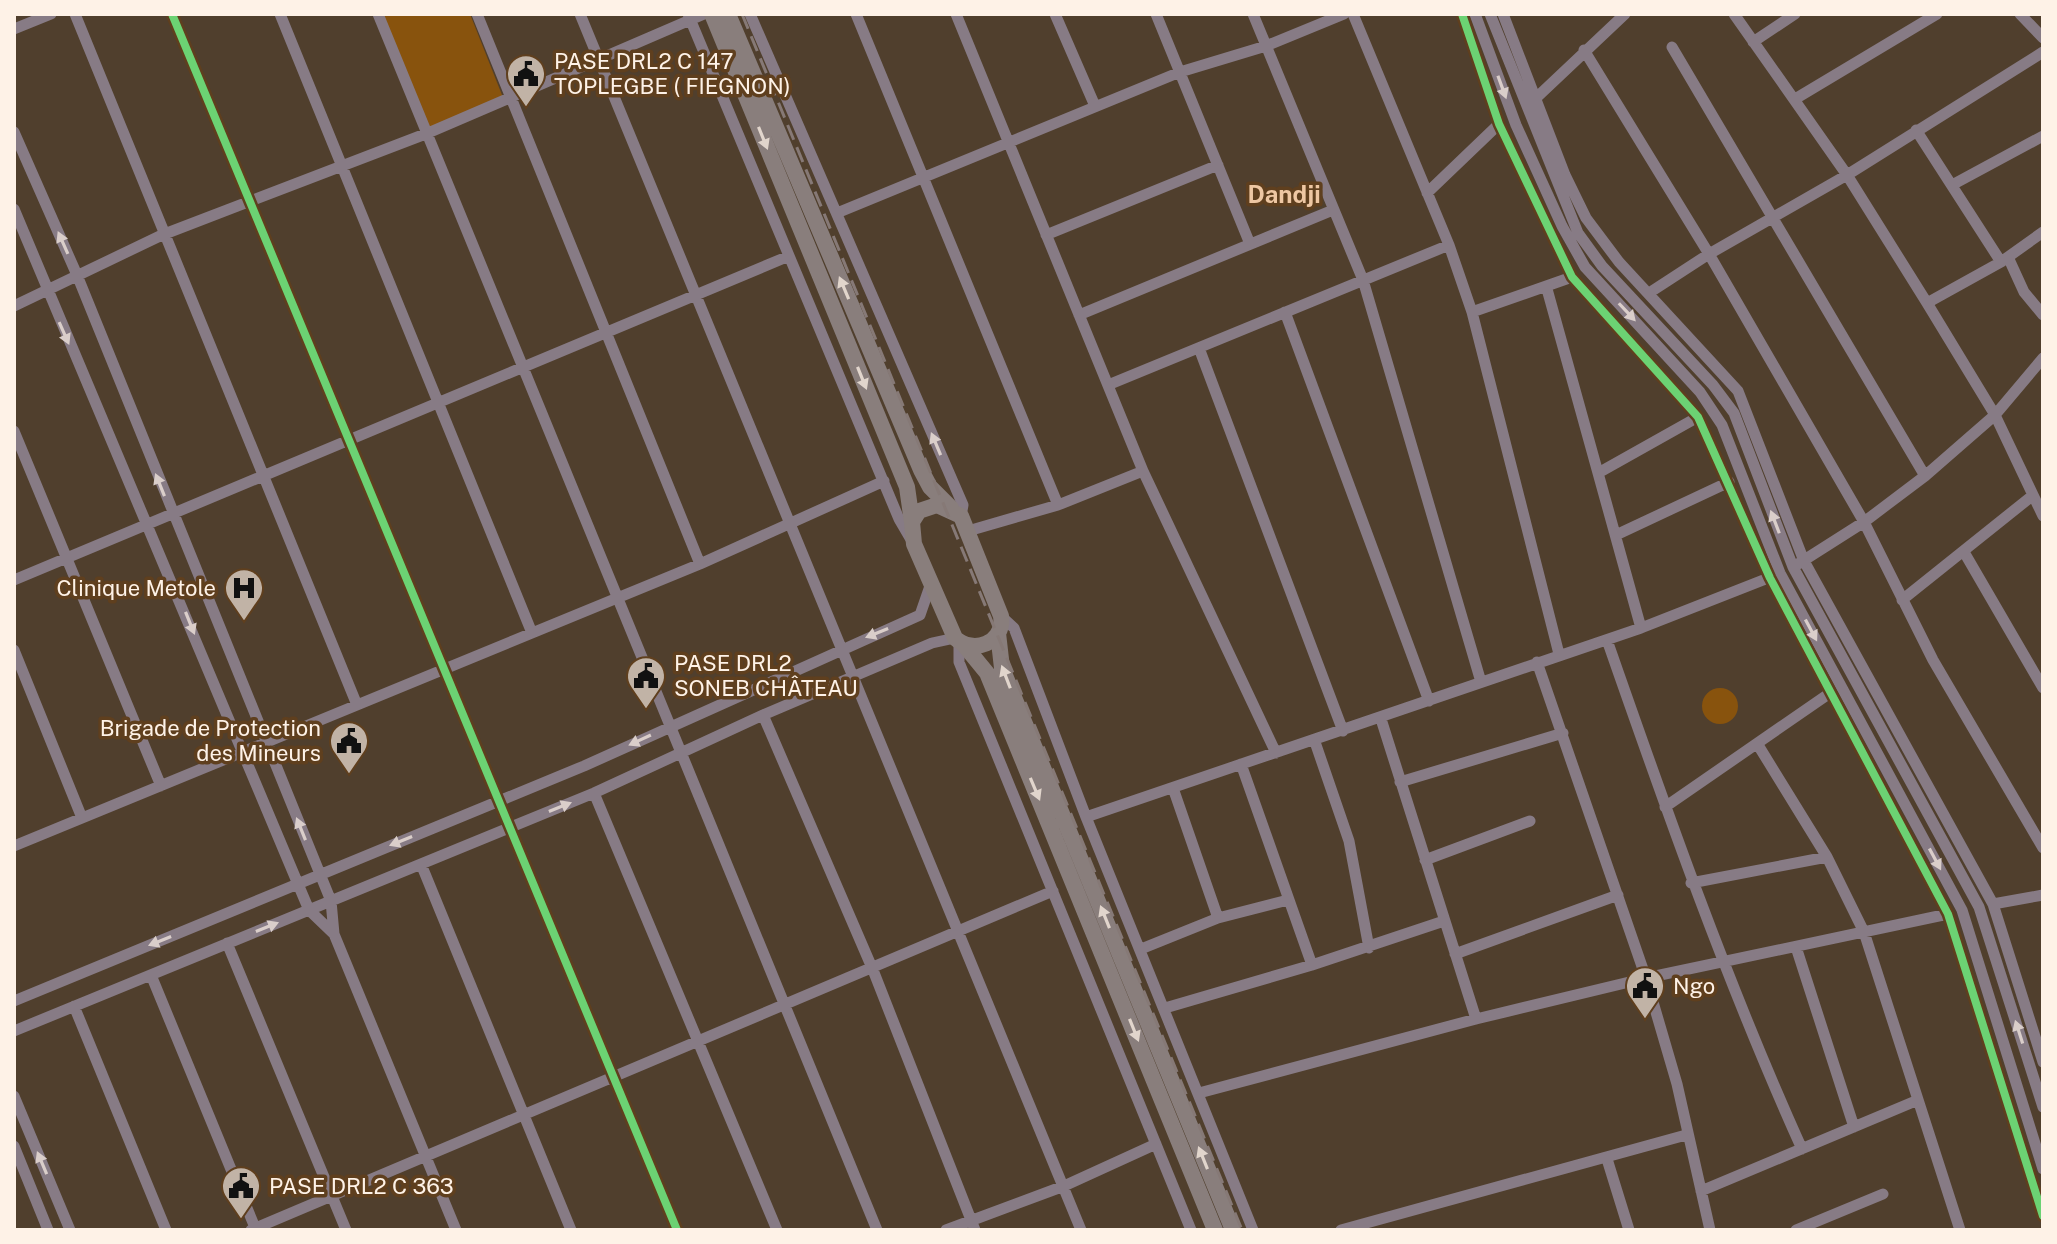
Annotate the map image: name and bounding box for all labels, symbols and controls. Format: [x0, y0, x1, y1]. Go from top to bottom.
place label: PASE DRL2 C 147 TOPLEGBE ( FIEGNON) [554, 48, 791, 99]
public building icon: PASE DRL2 C 147 TOPLEGBE ( FIEGNON) [505, 53, 547, 108]
one-way arrow [1496, 75, 1509, 99]
one-way arrow [756, 126, 769, 150]
district label: Dandji [1247, 180, 1321, 208]
one-way arrow [56, 232, 69, 255]
one-way arrow [838, 277, 851, 300]
one-way arrow [1617, 302, 1635, 321]
one-way arrow [58, 321, 71, 345]
one-way arrow [855, 366, 868, 390]
one-way arrow [929, 432, 943, 456]
one-way arrow [153, 473, 166, 497]
one-way arrow [1768, 510, 1781, 534]
hospital icon: Clinique Metole [223, 567, 265, 622]
place label: Clinique Metole [56, 575, 216, 601]
one-way arrow [183, 611, 196, 635]
one-way arrow [1804, 619, 1817, 642]
one-way arrow [865, 627, 889, 640]
place label: PASE DRL2 SONEB CHÂTEAU [674, 650, 858, 701]
public building icon: PASE DRL2 SONEB CHÂTEAU [625, 655, 667, 710]
one-way arrow [999, 664, 1012, 688]
place label: Brigade de Protection des Mineurs [100, 715, 321, 766]
public building icon: Brigade de Protection des Mineurs [328, 720, 370, 775]
one-way arrow [628, 733, 652, 747]
one-way arrow [1028, 777, 1041, 801]
one-way arrow [548, 800, 572, 813]
one-way arrow [295, 817, 308, 840]
one-way arrow [389, 835, 413, 848]
one-way arrow [1927, 848, 1941, 870]
one-way arrow [1098, 905, 1111, 929]
one-way arrow [255, 920, 279, 933]
one-way arrow [148, 934, 172, 947]
public building icon: Ngo [1624, 965, 1666, 1020]
place label: Ngo [1673, 973, 1715, 999]
one-way arrow [1127, 1018, 1140, 1042]
one-way arrow [2013, 1020, 2025, 1044]
one-way arrow [1196, 1146, 1209, 1170]
one-way arrow [35, 1151, 48, 1175]
public building icon: PASE DRL2 C 363 [220, 1165, 262, 1220]
place label: PASE DRL2 C 363 [269, 1173, 454, 1199]

